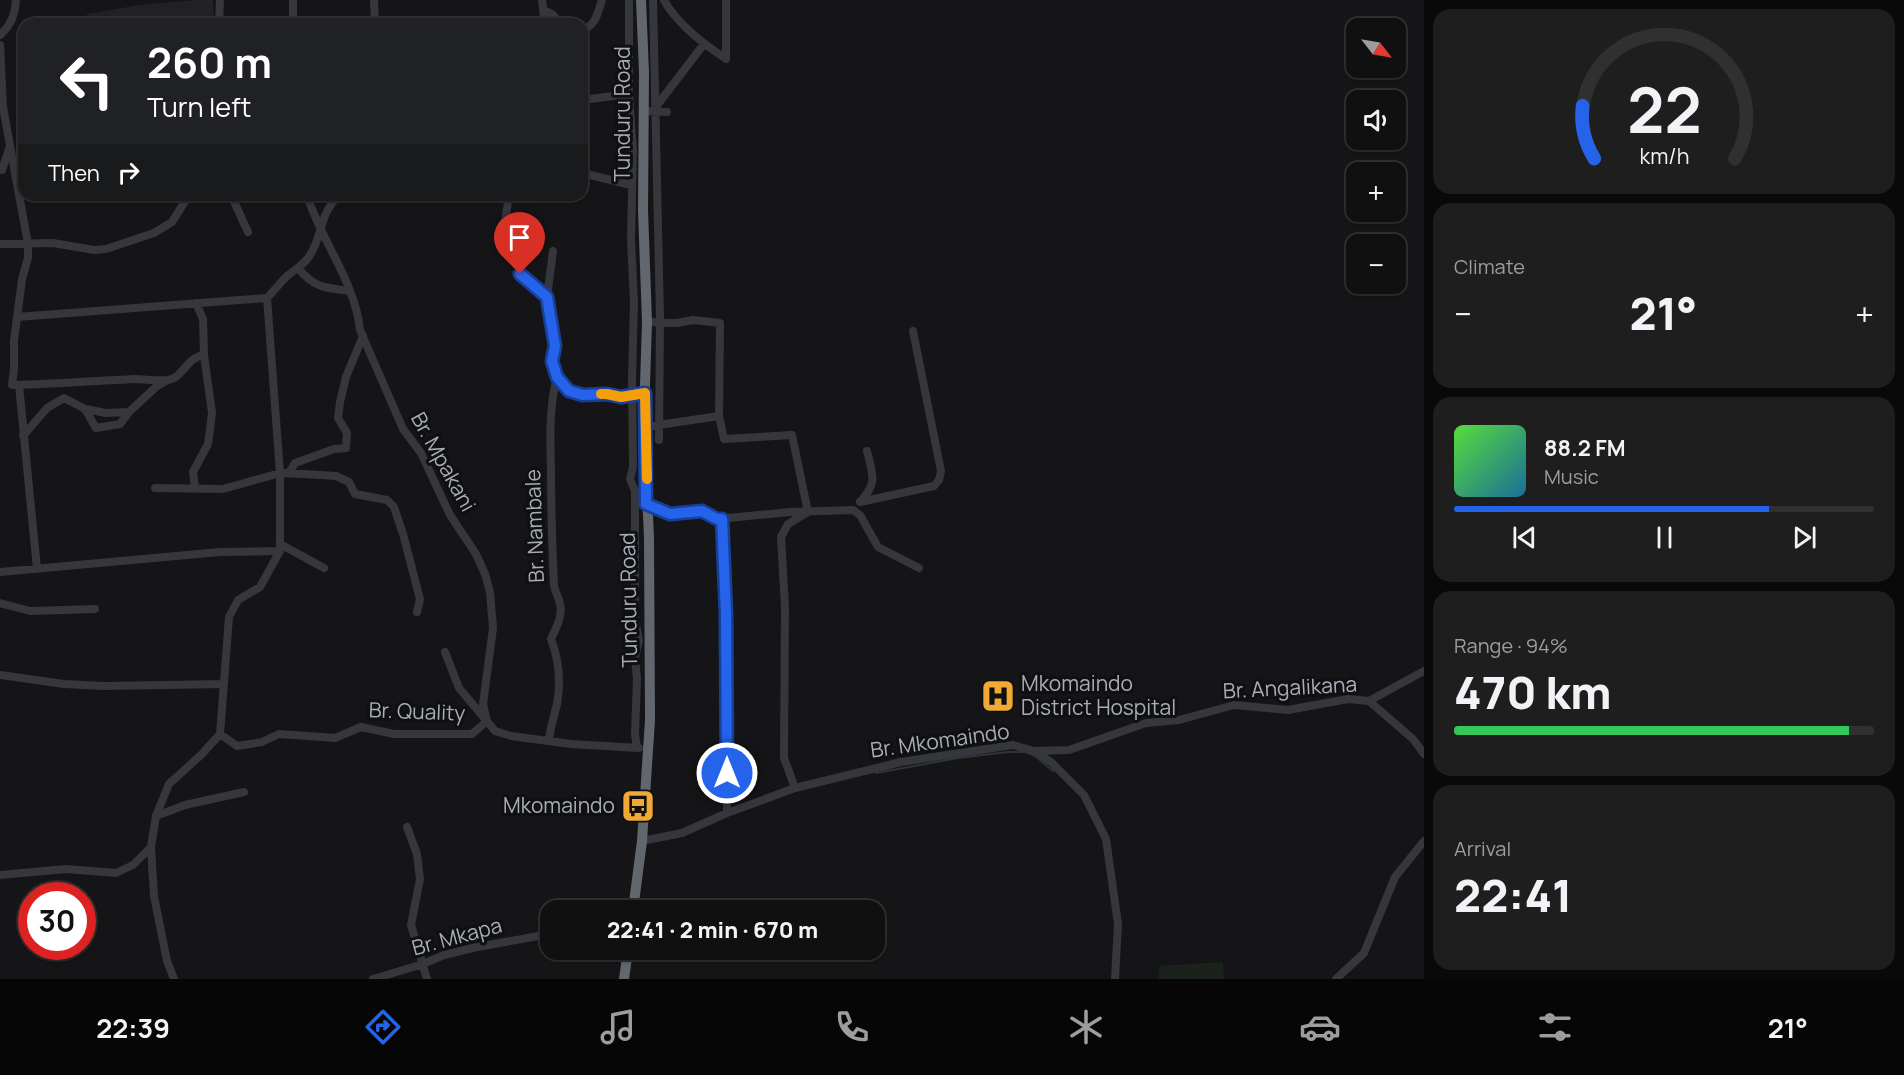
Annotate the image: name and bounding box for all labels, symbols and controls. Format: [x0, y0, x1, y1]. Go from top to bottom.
north arrow [1346, 18, 1406, 78]
map controls [1346, 18, 1406, 294]
text: 260 m [147, 33, 272, 91]
icon: left [48, 42, 126, 120]
street label: Tunduru Road [608, 46, 636, 182]
text: 22 [1627, 66, 1701, 152]
text: Turn left [147, 88, 251, 125]
button: sound [1346, 90, 1406, 150]
text: km/h [1639, 141, 1689, 170]
icon: right [112, 156, 145, 189]
text: Then [48, 158, 100, 188]
button: + [1346, 162, 1406, 222]
pin [494, 212, 545, 274]
icon: arrive [503, 221, 536, 254]
button: − [1346, 234, 1406, 294]
text: Climate [1454, 253, 1525, 280]
text: 21° [1629, 282, 1697, 344]
text: − [1454, 291, 1472, 336]
text: + [1855, 291, 1874, 336]
street label: Br. Mpakani [405, 407, 483, 516]
text: 88.2 FM [1544, 433, 1625, 463]
text: Music [1544, 463, 1599, 490]
street label: Br. Nambale [518, 469, 550, 583]
icon: previous [1508, 521, 1541, 554]
icon: pause [1648, 521, 1681, 554]
icon: next [1788, 521, 1821, 554]
street label: Tunduru Road [613, 532, 643, 668]
text: Range · 94% [1454, 632, 1568, 659]
text: 470 km [1454, 661, 1612, 723]
place label: Mkomaindo District Hospital [1021, 669, 1176, 721]
street label: Br. Angalikana [1222, 670, 1358, 704]
hospital icon: Mkomaindo District Hospital [980, 678, 1016, 714]
street label: Br. Quality [368, 695, 466, 727]
street label: Br. Mkomaindo [868, 716, 1011, 764]
position arrow [695, 741, 759, 805]
bus stop icon: Mkomaindo [620, 788, 656, 824]
place label: Mkomaindo [503, 791, 615, 819]
text: Arrival [1454, 835, 1511, 862]
text: 22:41 [1454, 864, 1573, 926]
speed limit sign: 30 [18, 882, 96, 960]
street label: Br. Mkapa [409, 911, 505, 961]
text: 22:41 · 2 min · 670 m [607, 915, 818, 945]
icon: directions [362, 1006, 404, 1048]
icon: music [597, 1006, 639, 1048]
icon: phone [831, 1006, 873, 1048]
icon: climate [1065, 1006, 1107, 1048]
icon: car [1299, 1006, 1341, 1048]
icon: filters [1534, 1006, 1576, 1048]
text: 22:39 [96, 1009, 170, 1046]
text: 21° [1768, 1009, 1808, 1046]

